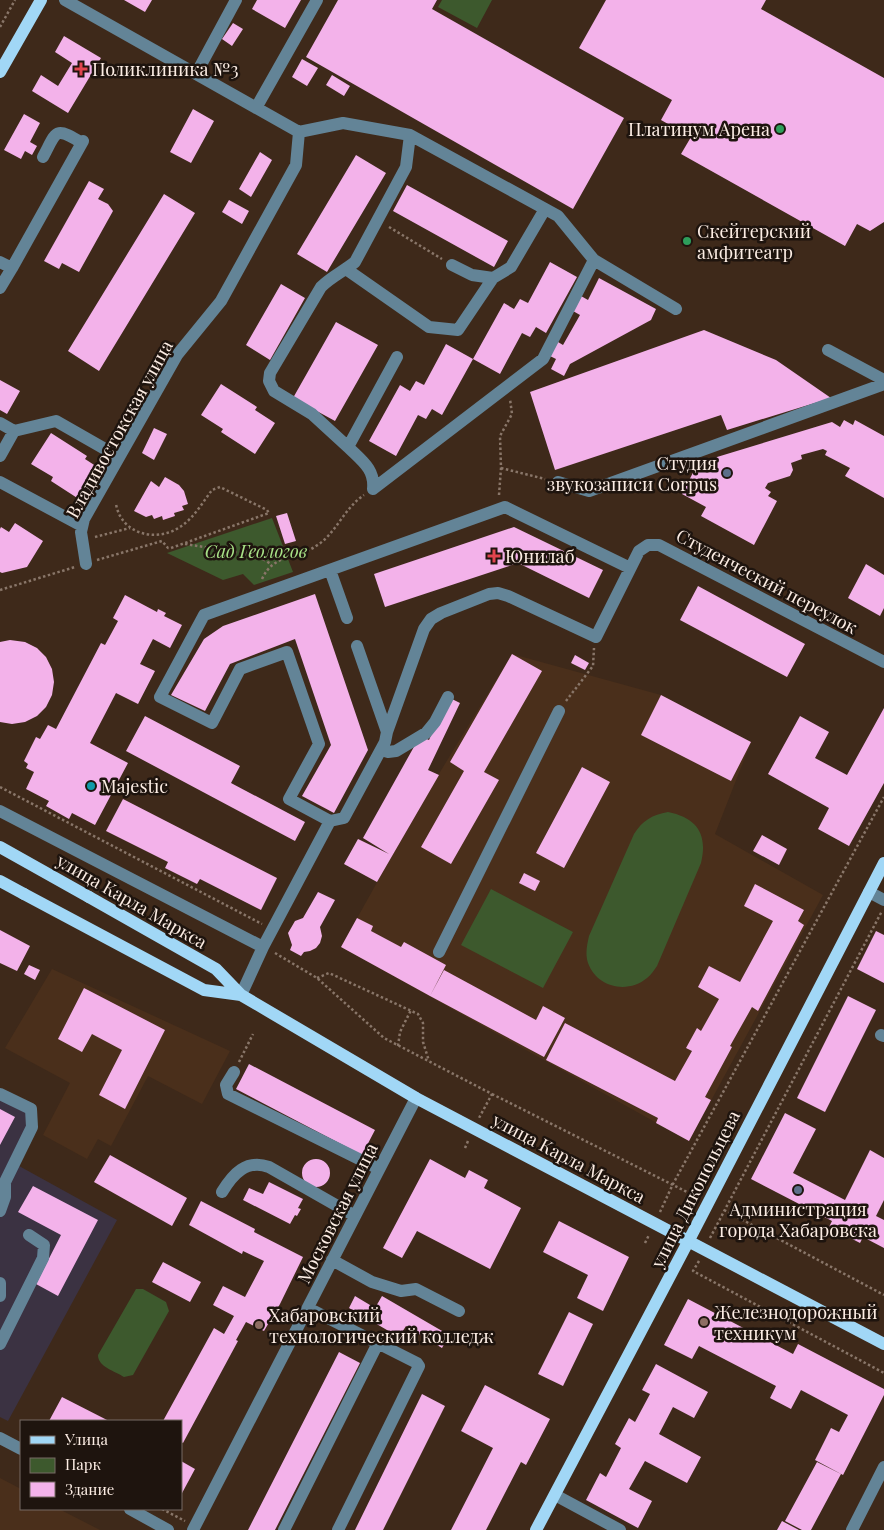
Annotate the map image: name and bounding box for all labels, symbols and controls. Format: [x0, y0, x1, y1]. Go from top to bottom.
place label: Поликлиника №3 [92, 57, 239, 81]
marker: Поликлиника №3 [74, 62, 88, 76]
place label: Платинум Арена [628, 117, 770, 141]
marker: Платинум Арена [774, 123, 786, 135]
place label: Скейтерский амфитеатр [697, 219, 811, 264]
marker: Скейтерский амфитеатр [681, 235, 693, 247]
street label: Владивостокская улица [60, 336, 178, 522]
place label: Студия звукозаписи Corpus [547, 451, 717, 496]
marker: Студия звукозаписи Corpus [721, 467, 733, 479]
street label: Студенческий переулок [672, 523, 862, 639]
park label: Сад Геологов [205, 539, 308, 563]
place label: Юнилаб [505, 544, 575, 568]
marker: Юнилаб [487, 549, 501, 563]
place label: Majestic [101, 774, 168, 798]
marker: Majestic [85, 780, 97, 792]
street label: улица Карла Маркса [52, 848, 212, 954]
street label: улица Дикопольцева [644, 1106, 745, 1273]
street label: улица Карла Маркса [488, 1107, 650, 1208]
street label: Московская улица [291, 1139, 383, 1287]
marker: Администрация города Хабаровска [792, 1184, 804, 1196]
place label: Администрация города Хабаровска [719, 1197, 877, 1242]
place label: Железнодорожный техникум [714, 1300, 878, 1345]
place label: Хабаровский технологический колледж [269, 1303, 494, 1348]
marker: Железнодорожный техникум [698, 1316, 710, 1328]
marker: Хабаровский технологический колледж [253, 1319, 265, 1331]
legend [20, 1420, 182, 1510]
text: Улица [64, 1429, 108, 1449]
text: Парк [65, 1454, 101, 1474]
text: Здание [65, 1479, 114, 1499]

